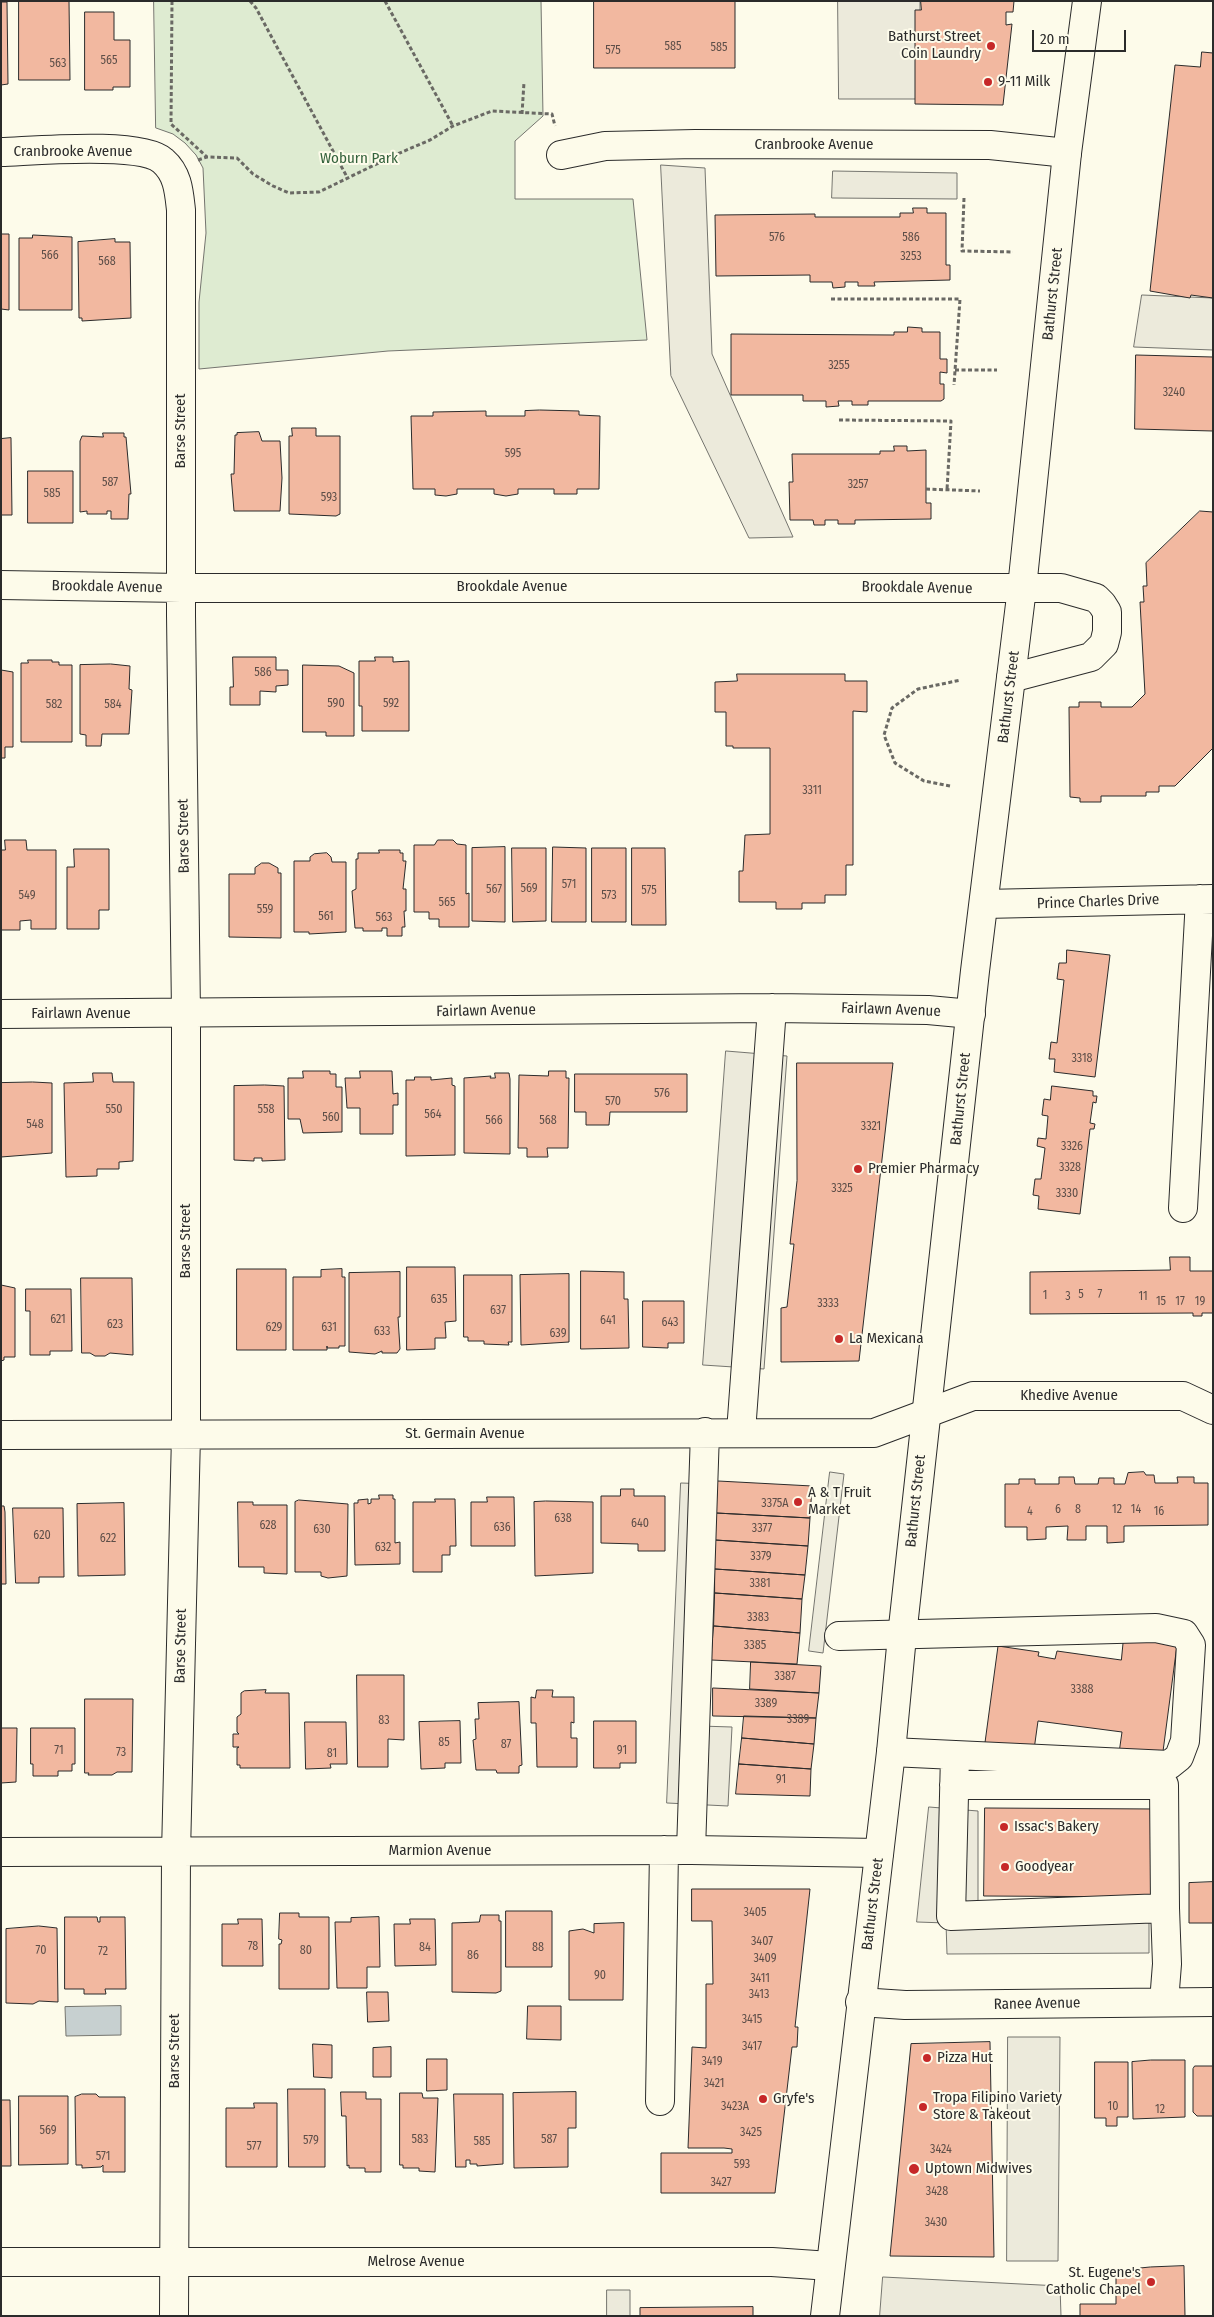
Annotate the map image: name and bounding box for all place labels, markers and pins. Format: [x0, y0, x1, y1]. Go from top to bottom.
place label: Bathurst Street Coin Laundry [888, 28, 981, 63]
marker: Bathurst Street Coin Laundry [985, 40, 997, 52]
place label: 9-11 Milk [998, 73, 1050, 91]
marker: 9-11 Milk [982, 76, 994, 88]
place label: Premier Pharmacy [868, 1160, 979, 1178]
marker: Premier Pharmacy [852, 1163, 864, 1175]
place label: La Mexicana [849, 1330, 924, 1348]
marker: La Mexicana [833, 1333, 845, 1345]
place label: A & T Fruit Market [808, 1484, 871, 1519]
marker: A & T Fruit Market [792, 1496, 804, 1508]
place label: Issac's Bakery [1014, 1818, 1099, 1836]
marker: Issac's Bakery [998, 1821, 1010, 1833]
place label: Goodyear [1015, 1858, 1074, 1876]
marker: Goodyear [999, 1861, 1011, 1873]
place label: Pizza Hut [937, 2049, 993, 2067]
marker: Pizza Hut [921, 2052, 933, 2064]
place label: Tropa Filipino Variety Store & Takeout [933, 2089, 1062, 2124]
place label: Gryfe's [773, 2090, 815, 2108]
marker: Gryfe's [757, 2093, 769, 2105]
marker: Tropa Filipino Variety Store & Takeout [917, 2101, 929, 2113]
place label: Uptown Midwives [925, 2160, 1032, 2178]
marker: Uptown Midwives [907, 2162, 921, 2176]
place label: St. Eugene's Catholic Chapel [1046, 2264, 1141, 2299]
marker: St. Eugene's Catholic Chapel [1145, 2276, 1157, 2288]

